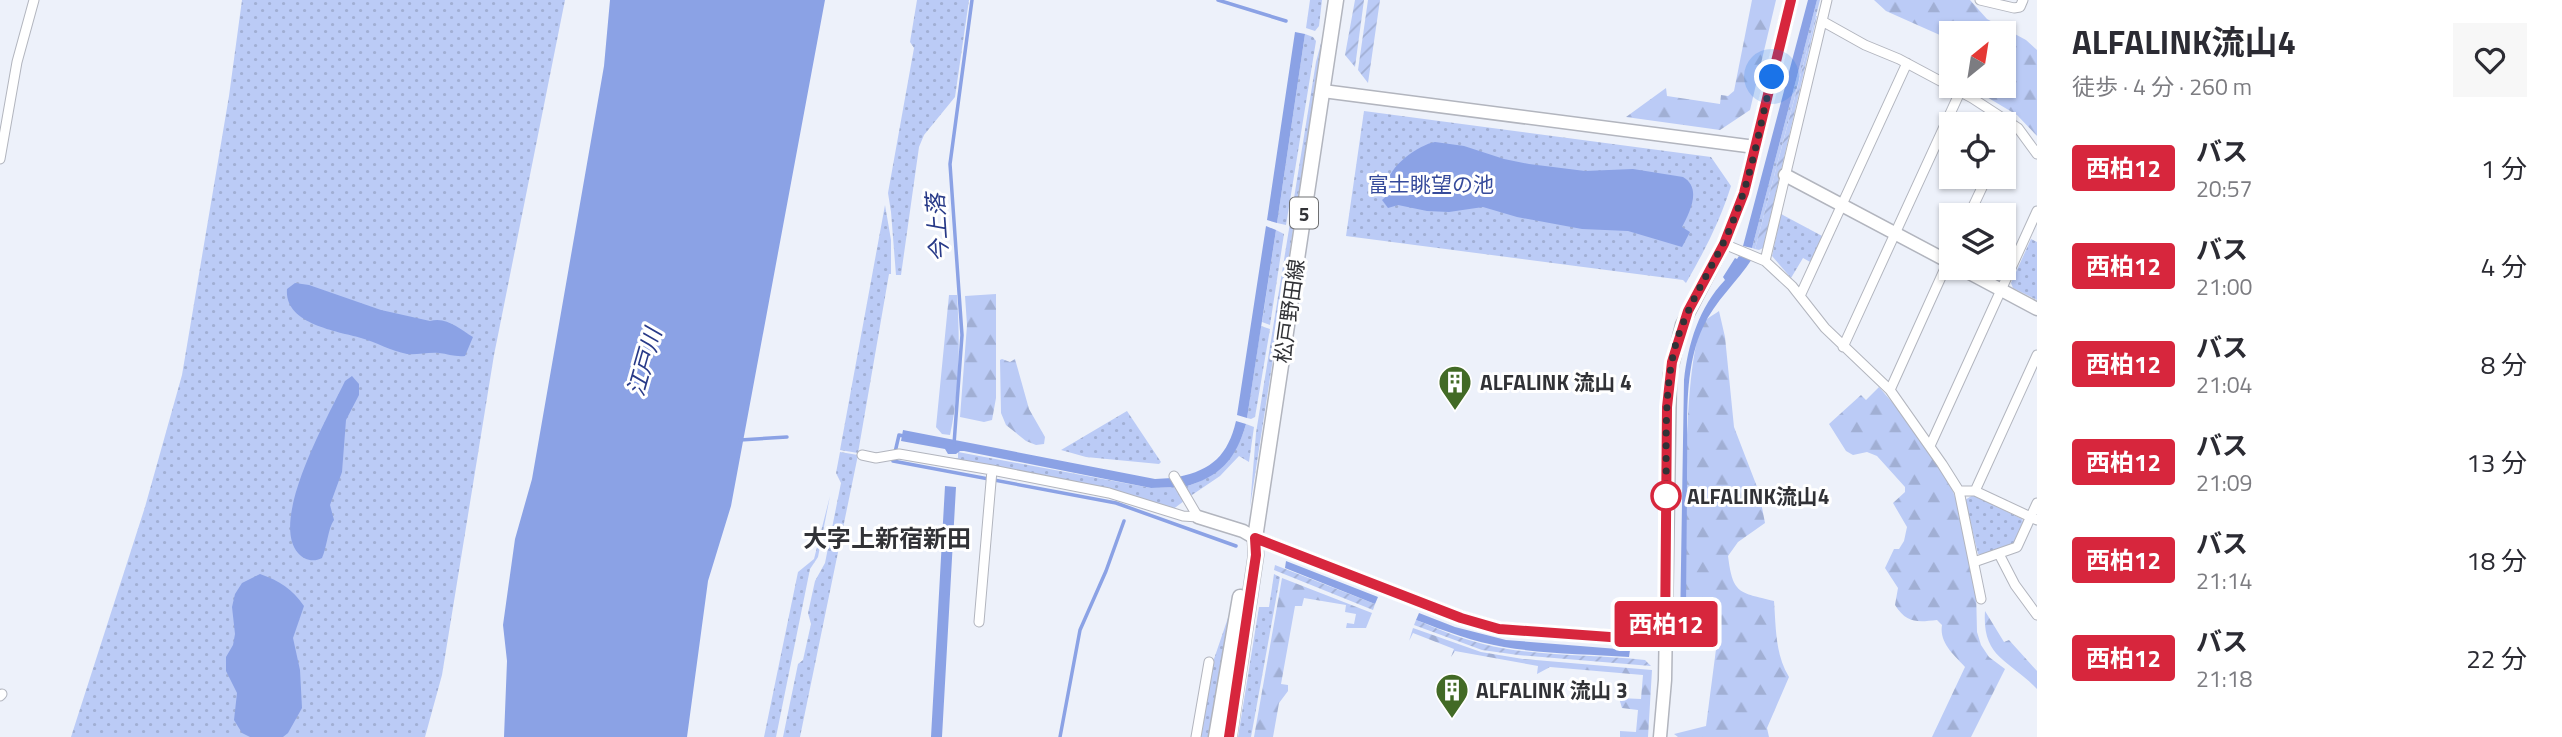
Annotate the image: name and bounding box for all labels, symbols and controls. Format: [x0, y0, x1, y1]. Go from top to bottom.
text: ALFALINK流山4 [2072, 17, 2296, 67]
north arrow [1939, 21, 2016, 98]
map controls [1939, 21, 2016, 280]
button: heart [2453, 23, 2527, 97]
your location [1754, 59, 1789, 94]
text: 徒歩 · 4 分 · 260 m [2072, 69, 2252, 104]
button: locate [1939, 112, 2016, 189]
text: バス [2196, 132, 2248, 171]
text: 1 分 [2481, 149, 2527, 188]
text: 西柏12 [2086, 150, 2161, 186]
park label: 富士眺望の池 [1368, 168, 1494, 200]
text: 20:57 [2196, 171, 2252, 206]
water label: 今上落 [917, 188, 957, 264]
road number: 5 [1290, 197, 1318, 228]
button: layers [1939, 203, 2016, 280]
text: バス [2196, 230, 2248, 269]
text: 4 分 [2481, 247, 2527, 286]
text: 西柏12 [2086, 248, 2161, 284]
street label: 松戸野田線 [1266, 257, 1312, 365]
text: 21:00 [2196, 269, 2252, 304]
water label: 江戸川 [618, 321, 671, 400]
text: バス [2196, 328, 2248, 367]
text: 8 分 [2481, 345, 2527, 384]
text: 西柏12 [2086, 346, 2161, 382]
building icon: ALFALINK 流山 4 [1436, 363, 1474, 412]
place label: ALFALINK 流山 4 [1480, 366, 1632, 398]
text: 21:04 [2196, 367, 2252, 402]
text: バス [2196, 426, 2248, 465]
text: 13 分 [2466, 443, 2527, 482]
text: 西柏12 [2086, 444, 2161, 480]
text: 21:09 [2196, 465, 2252, 500]
place label: ALFALINK流山4 [1687, 480, 1830, 512]
marker: ALFALINK流山4 [1651, 481, 1681, 511]
district label: 大字上新宿新田 [803, 520, 971, 556]
text: バス [2196, 524, 2248, 563]
text: 18 分 [2466, 541, 2527, 580]
text: 西柏12 [2086, 542, 2161, 578]
text: 21:14 [2196, 563, 2252, 598]
line badge: 西柏12 [1617, 601, 1715, 647]
text: 西柏12 [1629, 606, 1703, 642]
text: バス [2196, 622, 2248, 661]
text: 22 分 [2466, 639, 2527, 678]
text: 西柏12 [2086, 640, 2161, 676]
text: 21:18 [2196, 661, 2252, 696]
building icon: ALFALINK 流山 3 [1433, 671, 1471, 720]
place label: ALFALINK 流山 3 [1476, 674, 1628, 706]

